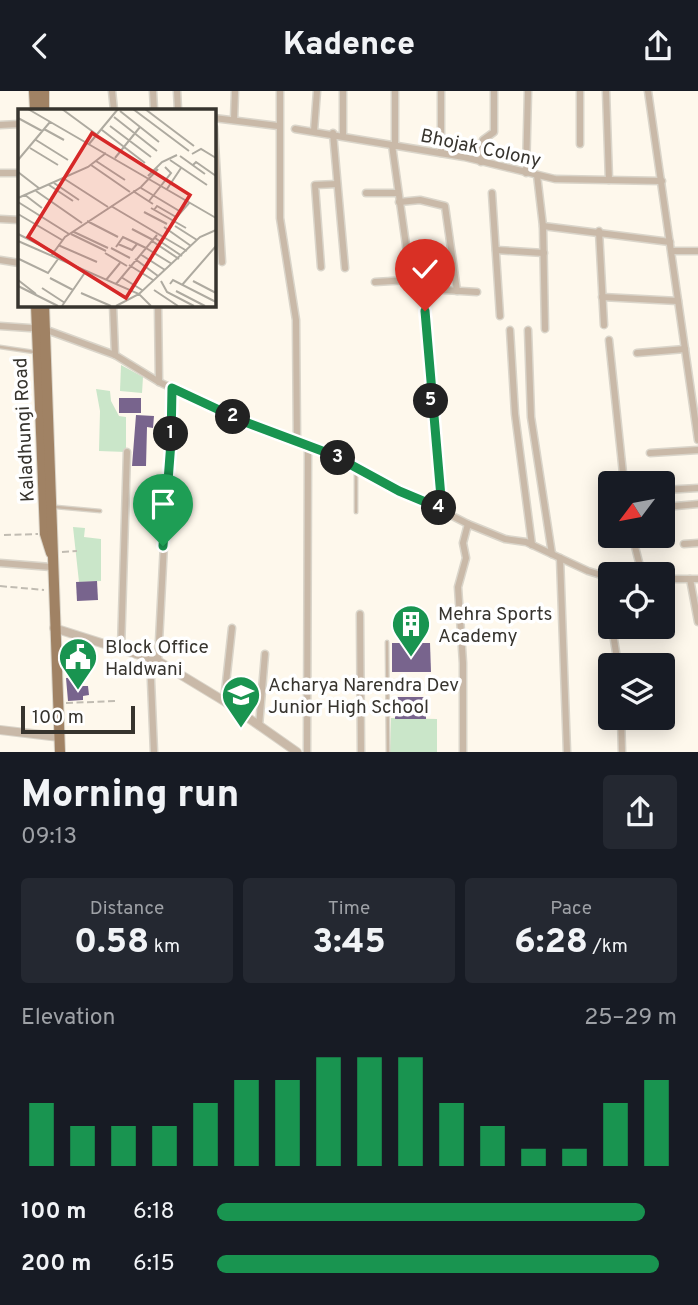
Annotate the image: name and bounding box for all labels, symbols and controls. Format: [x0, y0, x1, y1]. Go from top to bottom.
text: Kadence [283, 26, 415, 66]
icon: back [21, 27, 59, 65]
icon: share [639, 27, 677, 65]
inset map [18, 109, 215, 306]
street label: Bhojak Colony [418, 124, 543, 173]
pin [395, 239, 455, 311]
icon: check [406, 250, 444, 288]
street label: Kaladhungi Road [9, 357, 41, 503]
pin: 5 [414, 383, 448, 419]
text: 5 [425, 388, 436, 412]
pin: 2 [216, 399, 250, 435]
text: 2 [227, 404, 238, 428]
pin: 1 [154, 417, 188, 451]
text: 1 [167, 421, 174, 445]
pin: 3 [320, 441, 356, 475]
text: 3 [332, 445, 343, 469]
north arrow [598, 471, 676, 548]
map controls [598, 471, 675, 730]
pin [133, 474, 193, 546]
icon: arrive [144, 485, 182, 523]
pin: 4 [422, 491, 457, 525]
text: 4 [432, 495, 445, 519]
button: locate [598, 562, 675, 639]
building icon: Mehra Sports Academy [390, 603, 432, 658]
place label: Mehra Sports Academy [438, 603, 552, 649]
public building icon: Block Office Haldwani [57, 636, 99, 691]
place label: Block Office Haldwani [105, 636, 209, 682]
button: layers [598, 653, 675, 730]
school or university icon: Acharya Narendra Dev Junior High School [220, 674, 262, 729]
place label: Acharya Narendra Dev Junior High School [268, 674, 459, 720]
scale bar [21, 703, 135, 735]
text: 100 m [32, 706, 84, 730]
text: Morning run [21, 772, 239, 821]
button: share [603, 775, 677, 849]
text: 09:13 [21, 823, 77, 852]
text: Distance [90, 897, 164, 921]
text: Time [328, 897, 370, 921]
text: Pace [550, 897, 592, 921]
text: 0.58 [74, 921, 149, 965]
text: 3:45 [312, 921, 386, 965]
text: 6:28 [514, 921, 588, 965]
text: km [149, 935, 180, 959]
text: /km [588, 935, 628, 959]
text: Elevation [21, 1004, 116, 1033]
text: 25–29 m [584, 1004, 677, 1033]
text: 100 m [21, 1198, 86, 1227]
text: 6:18 [133, 1198, 175, 1227]
text: 200 m [21, 1250, 91, 1279]
text: 6:15 [133, 1250, 175, 1279]

